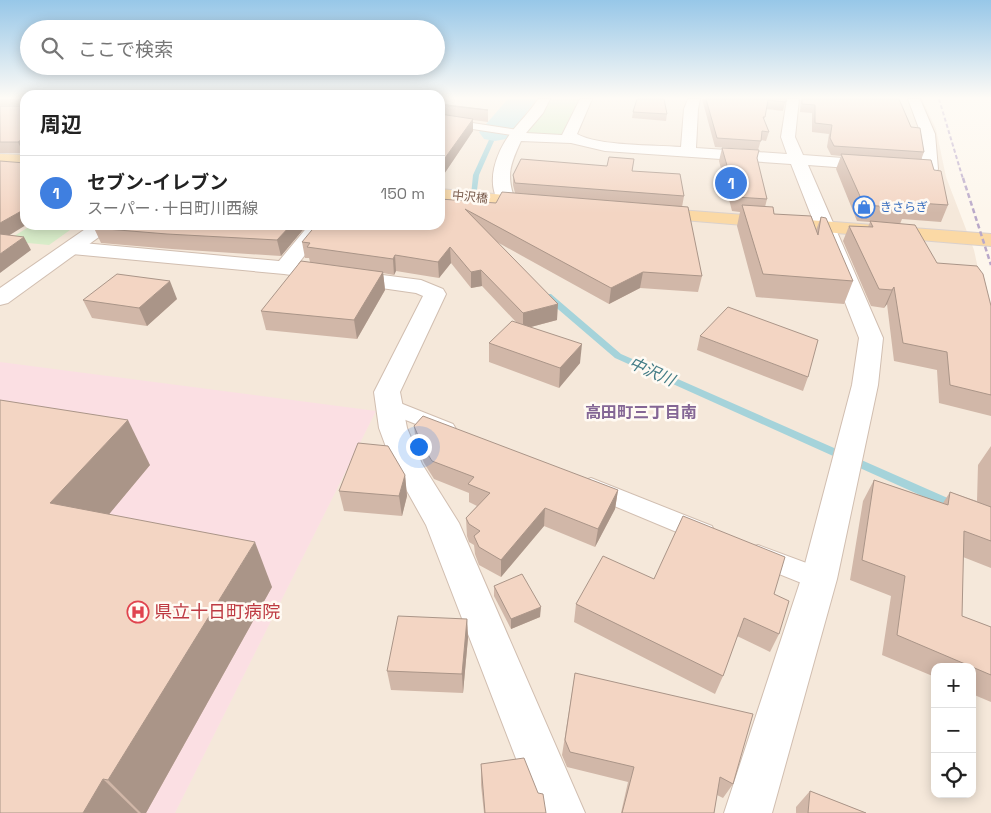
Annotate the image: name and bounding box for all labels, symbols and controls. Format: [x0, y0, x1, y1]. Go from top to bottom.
search box [20, 20, 445, 75]
icon: search [38, 34, 66, 62]
text: ここで検索 [78, 37, 173, 62]
text: 周辺 [40, 111, 82, 138]
pin: 1 [715, 164, 747, 202]
text: セブン-イレブン [87, 170, 228, 195]
text: 1 [52, 183, 60, 204]
text: 150 m [381, 183, 425, 204]
street label: 中沢橋 [451, 187, 489, 207]
shop icon: きさらぎ [852, 195, 876, 219]
text: スーパー · 十日町川西線 [87, 198, 258, 219]
place label: きさらぎ [880, 199, 928, 215]
water label: 中沢川 [626, 352, 680, 392]
district label: 高田町三丁目南 [585, 402, 697, 423]
your location [406, 434, 432, 460]
hospital icon: 県立十日町病院 [126, 600, 150, 624]
place label: 県立十日町病院 [154, 600, 280, 623]
map controls [931, 663, 976, 798]
button: + [931, 663, 976, 708]
button: − [931, 708, 976, 753]
button: locate [931, 753, 976, 798]

